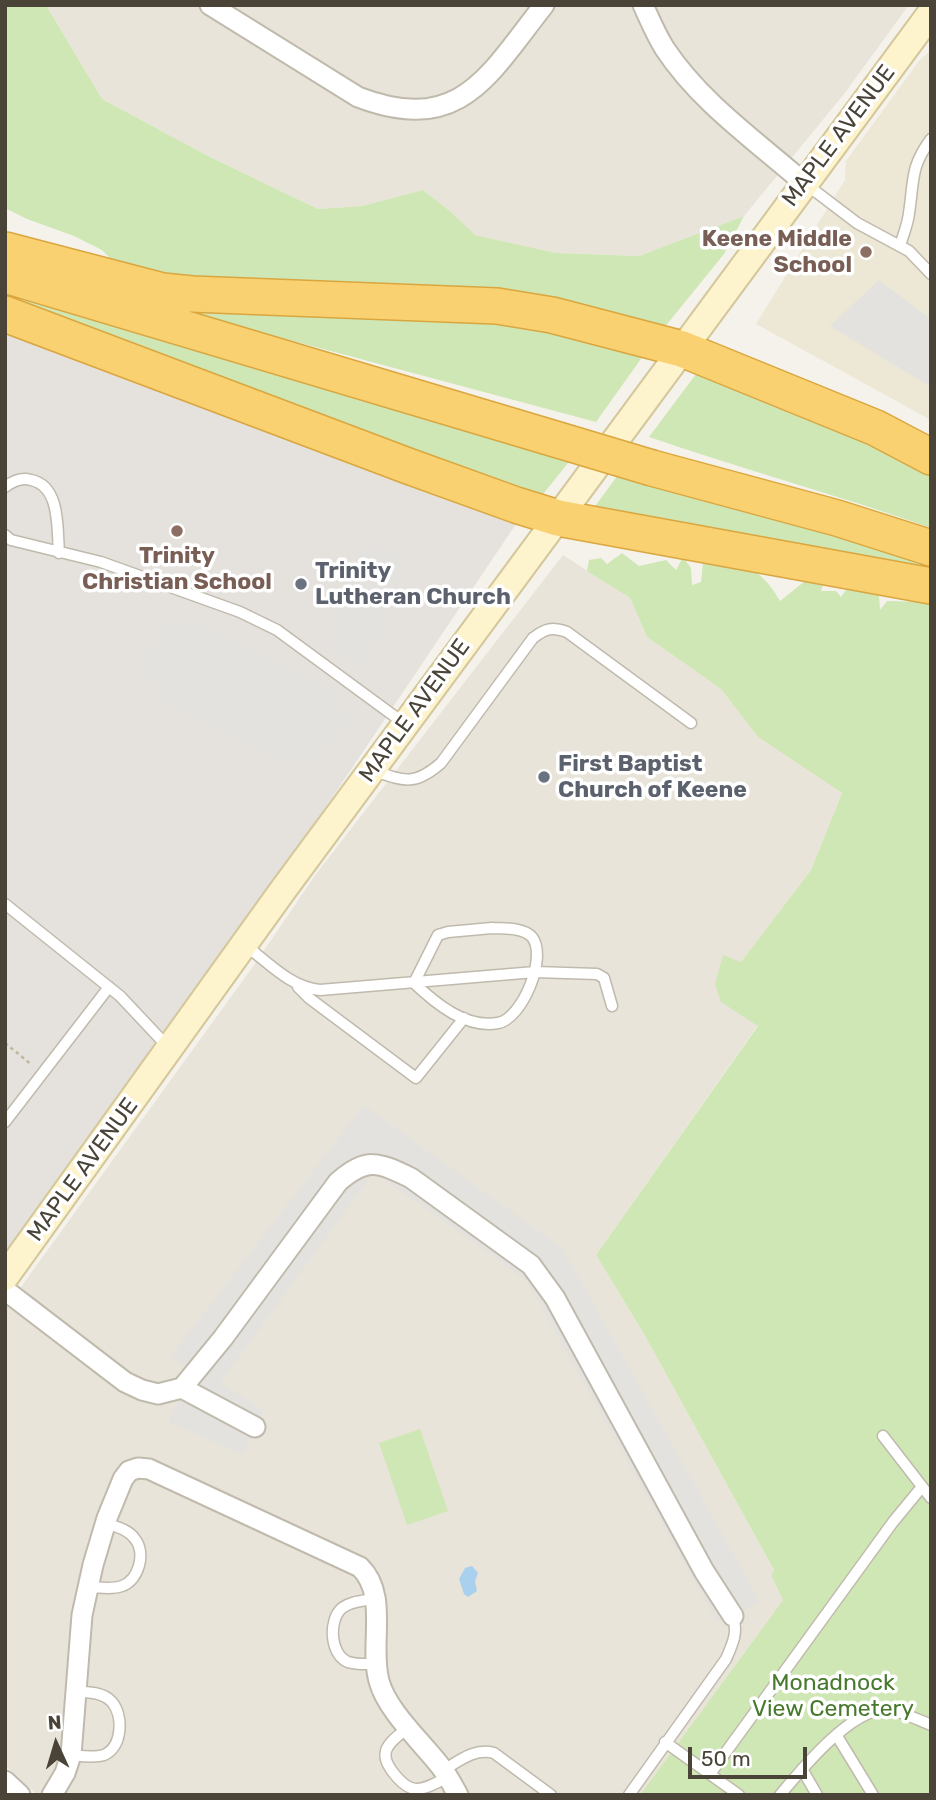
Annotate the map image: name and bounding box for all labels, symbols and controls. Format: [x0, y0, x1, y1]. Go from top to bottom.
street label: MAPLE AVENUE [777, 60, 901, 212]
place label: Keene Middle School [702, 225, 852, 279]
marker: Keene Middle School [858, 244, 874, 260]
marker: Trinity Christian School [169, 523, 185, 539]
place label: Trinity Christian School [82, 542, 272, 596]
place label: Trinity Lutheran Church [315, 557, 511, 611]
marker: Trinity Lutheran Church [293, 576, 309, 592]
street label: MAPLE AVENUE [354, 634, 476, 788]
place label: First Baptist Church of Keene [558, 750, 747, 804]
marker: First Baptist Church of Keene [536, 769, 552, 785]
street label: MAPLE AVENUE [22, 1093, 144, 1247]
park label: Monadnock View Cemetery [752, 1669, 914, 1723]
north arrow [21, 1709, 91, 1779]
text: N [47, 1711, 62, 1735]
scale bar [691, 1734, 810, 1778]
text: 50 m [701, 1746, 751, 1771]

